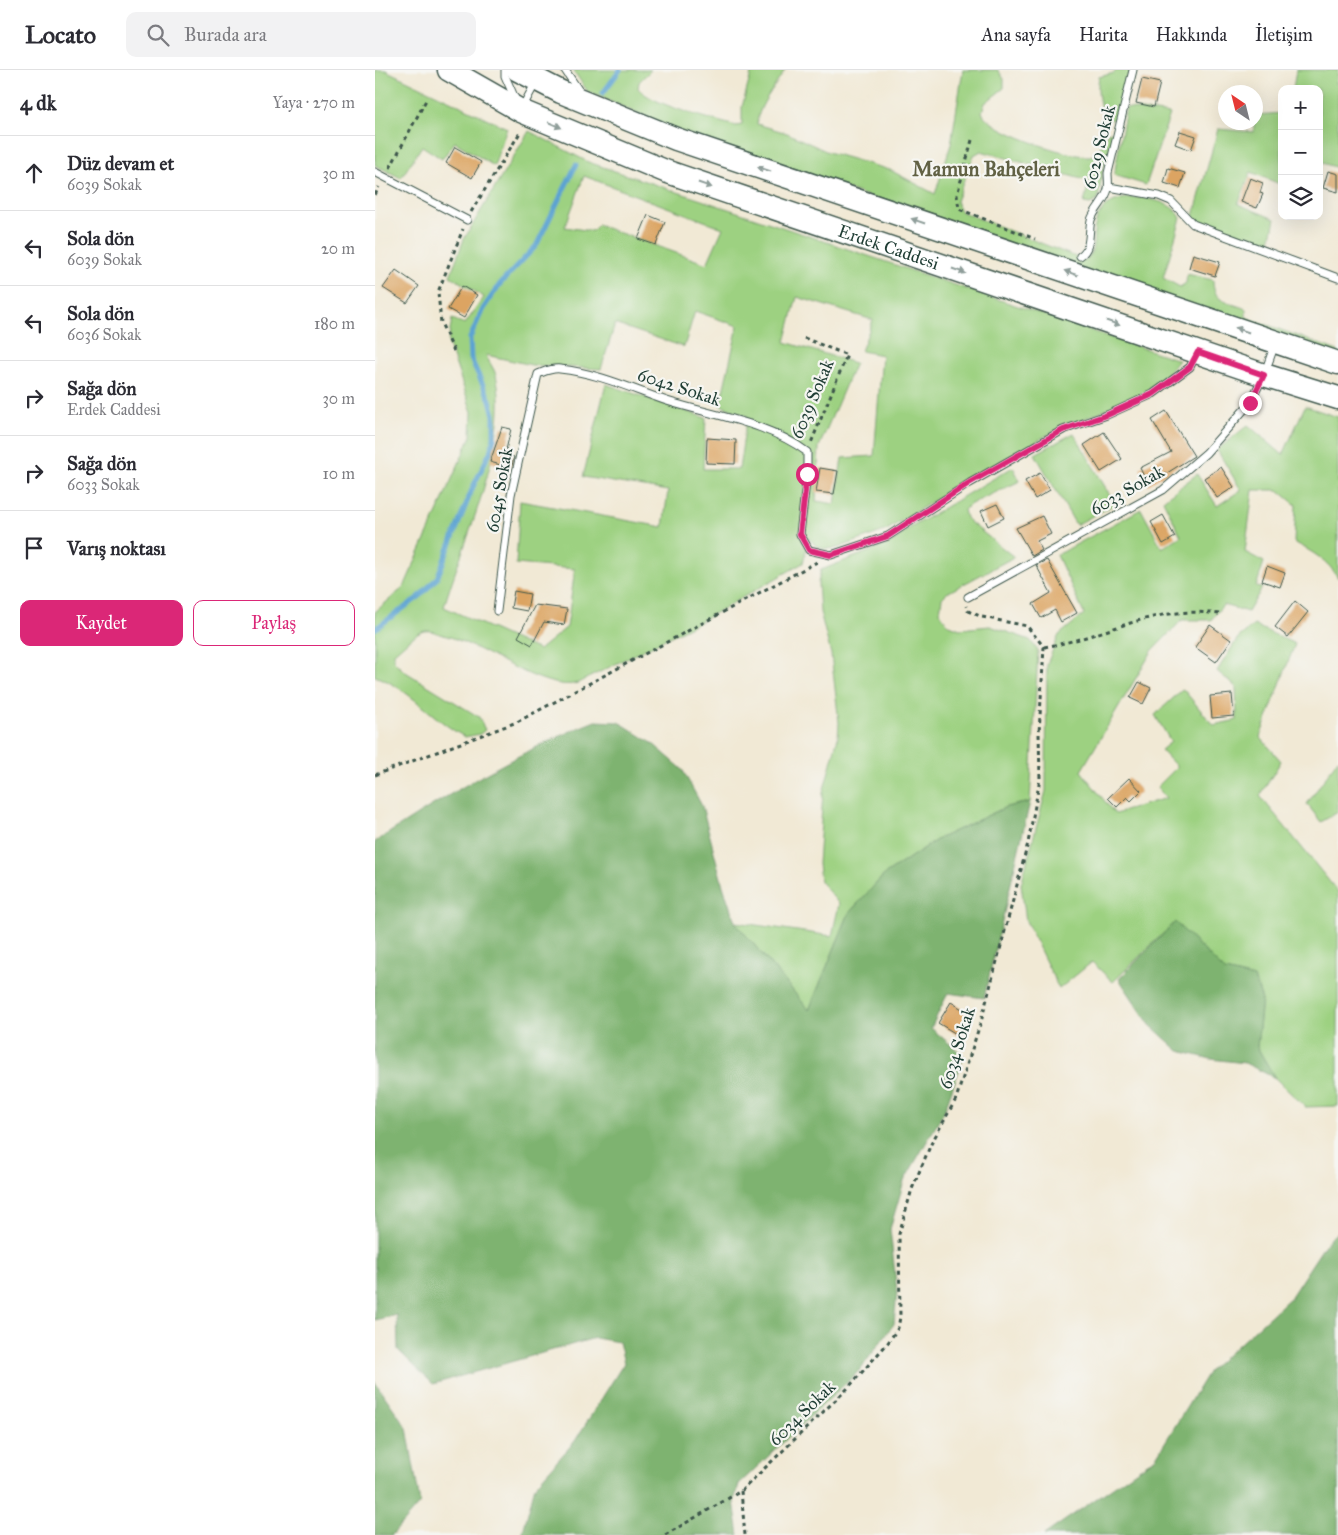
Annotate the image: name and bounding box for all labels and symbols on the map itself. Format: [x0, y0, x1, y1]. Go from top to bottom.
north arrow [1218, 85, 1263, 130]
street label: 6029 Sokak [1078, 102, 1120, 191]
one-way arrow [548, 121, 562, 129]
district label: Mamun Bahçeleri [912, 157, 1060, 182]
one-way arrow [756, 165, 771, 172]
one-way arrow [698, 182, 713, 189]
one-way arrow [910, 217, 925, 224]
street label: Erdek Caddesi [835, 220, 942, 275]
one-way arrow [951, 267, 966, 275]
one-way arrow [1064, 269, 1079, 276]
one-way arrow [1105, 319, 1120, 327]
one-way arrow [1234, 326, 1249, 334]
street label: 6039 Sokak [785, 355, 839, 442]
street label: 6042 Sokak [635, 363, 724, 411]
route end [1239, 392, 1262, 415]
street label: 6045 Sokak [481, 445, 517, 534]
street label: 6033 Sokak [1086, 460, 1168, 520]
route start [796, 463, 819, 486]
street label: 6034 Sokak [934, 1004, 980, 1092]
street label: 6034 Sokak [764, 1375, 841, 1450]

